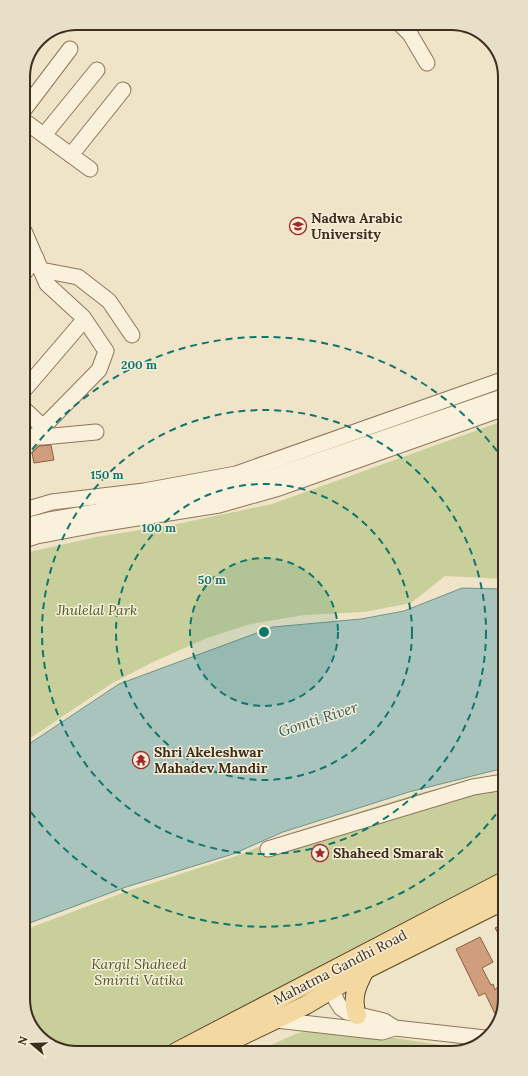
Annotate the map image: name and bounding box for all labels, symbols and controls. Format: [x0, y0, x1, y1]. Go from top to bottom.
place label: Nadwa Arabic University [311, 209, 403, 243]
school or university icon: Nadwa Arabic University [288, 216, 308, 236]
text: 200 m [121, 357, 157, 372]
text: 150 m [90, 467, 124, 482]
text: 100 m [142, 520, 176, 535]
text: 50 m [198, 572, 226, 587]
park label: Jhulelal Park [56, 601, 137, 619]
centre of rings [257, 625, 271, 639]
water label: Gomti River [276, 697, 360, 741]
place label: Shri Akeleshwar Mahadev Mandir [154, 743, 268, 777]
temple icon: Shri Akeleshwar Mahadev Mandir [131, 750, 151, 770]
place icon: Shaheed Smarak [310, 843, 330, 863]
place label: Shaheed Smarak [333, 844, 445, 862]
street label: Mahatma Gandhi Road [270, 925, 410, 1009]
park label: Kargil Shaheed Smiriti Vatika [91, 955, 187, 989]
north arrow [12, 1024, 52, 1064]
text: N [15, 1034, 31, 1047]

